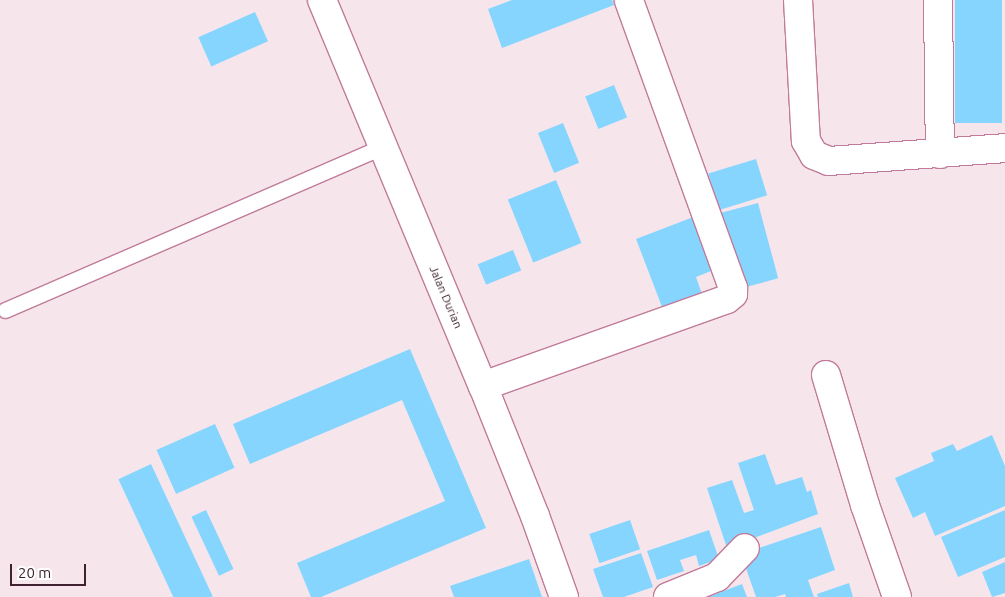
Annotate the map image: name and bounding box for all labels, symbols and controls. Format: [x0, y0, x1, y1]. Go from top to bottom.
street label: Jalan Durian [426, 263, 466, 331]
scale bar [12, 554, 89, 586]
text: 20 m [18, 564, 51, 581]

